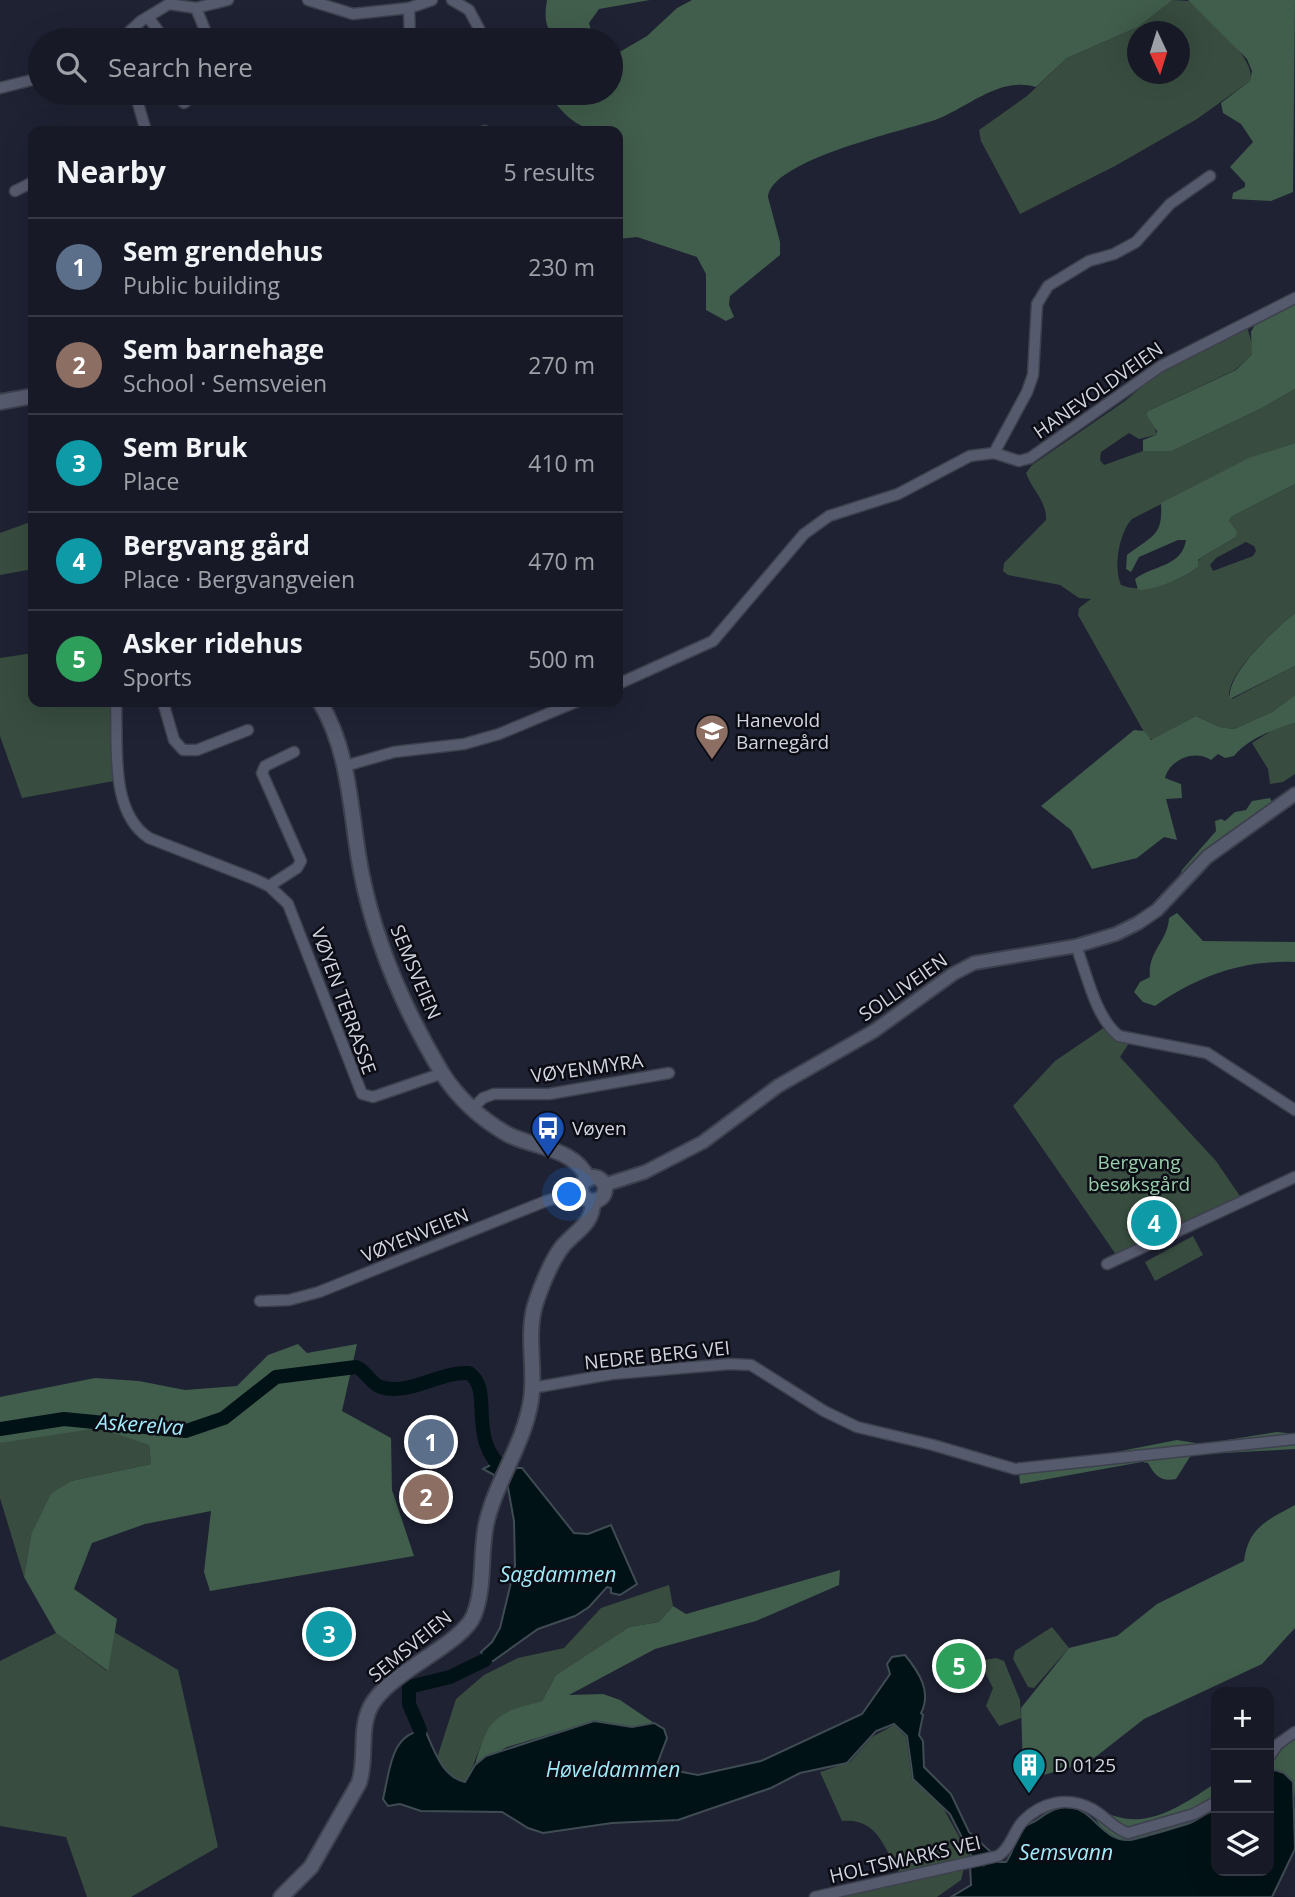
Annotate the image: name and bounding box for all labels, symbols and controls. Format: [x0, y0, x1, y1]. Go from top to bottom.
north arrow [1127, 21, 1190, 84]
search box [28, 28, 623, 105]
icon: search [52, 48, 90, 86]
text: Search here [108, 49, 253, 85]
text: Nearby [56, 151, 166, 192]
text: 5 results [504, 156, 595, 188]
text: Sem grendehus [123, 233, 323, 269]
text: 1 [72, 251, 86, 283]
text: 230 m [528, 251, 595, 283]
text: Public building [123, 269, 280, 301]
text: Sem barnehage [123, 331, 324, 367]
street label: HANEVOLDVEIEN [1028, 336, 1168, 444]
text: 2 [72, 349, 86, 381]
text: 270 m [528, 349, 595, 381]
text: School · Semsveien [123, 367, 327, 399]
text: Sem Bruk [123, 429, 247, 465]
text: 3 [72, 447, 86, 479]
text: 410 m [528, 447, 595, 479]
text: Place [123, 465, 179, 497]
text: Bergvang gård [123, 527, 310, 563]
text: 4 [72, 545, 86, 577]
text: 470 m [528, 545, 595, 577]
text: Place · Bergvangveien [123, 563, 355, 595]
text: Asker ridehus [123, 625, 303, 661]
text: 5 [72, 643, 86, 675]
text: 500 m [528, 643, 595, 675]
text: Sports [123, 661, 192, 693]
place label: Hanevold Barnegård [736, 707, 829, 755]
school or university icon: Hanevold Barnegård [693, 712, 731, 761]
street label: SEMSVEIEN [384, 921, 448, 1023]
street label: VØYEN TERRASSE [305, 924, 383, 1078]
street label: SOLLIVEIEN [854, 947, 952, 1027]
street label: VØYENMYRA [529, 1047, 645, 1089]
bus stop icon: Vøyen [529, 1109, 567, 1158]
place label: Vøyen [572, 1115, 627, 1141]
park label: Bergvang besøksgård [1088, 1149, 1190, 1197]
your location [552, 1177, 586, 1211]
pin: 4 [1131, 1197, 1177, 1249]
street label: VØYENVEIEN [357, 1202, 473, 1268]
street label: NEDRE BERG VEI [583, 1334, 731, 1376]
water label: Askerelva [94, 1407, 185, 1441]
pin: 1 [408, 1416, 454, 1468]
pin: 2 [403, 1471, 449, 1523]
water label: Sagdammen [500, 1560, 616, 1588]
street label: SEMSVEIEN [363, 1604, 457, 1688]
pin: 3 [306, 1608, 352, 1660]
pin: 5 [936, 1640, 982, 1692]
map controls [1211, 1687, 1274, 1876]
button: + [1211, 1687, 1274, 1750]
building icon: D 0125 [1010, 1746, 1048, 1795]
button: − [1211, 1750, 1274, 1813]
place label: D 0125 [1054, 1752, 1116, 1778]
water label: Høveldammen [546, 1755, 680, 1783]
button: layers [1211, 1813, 1274, 1876]
street label: HOLTSMARKS VEI [827, 1829, 983, 1889]
water label: Semsvann [1019, 1838, 1113, 1866]

